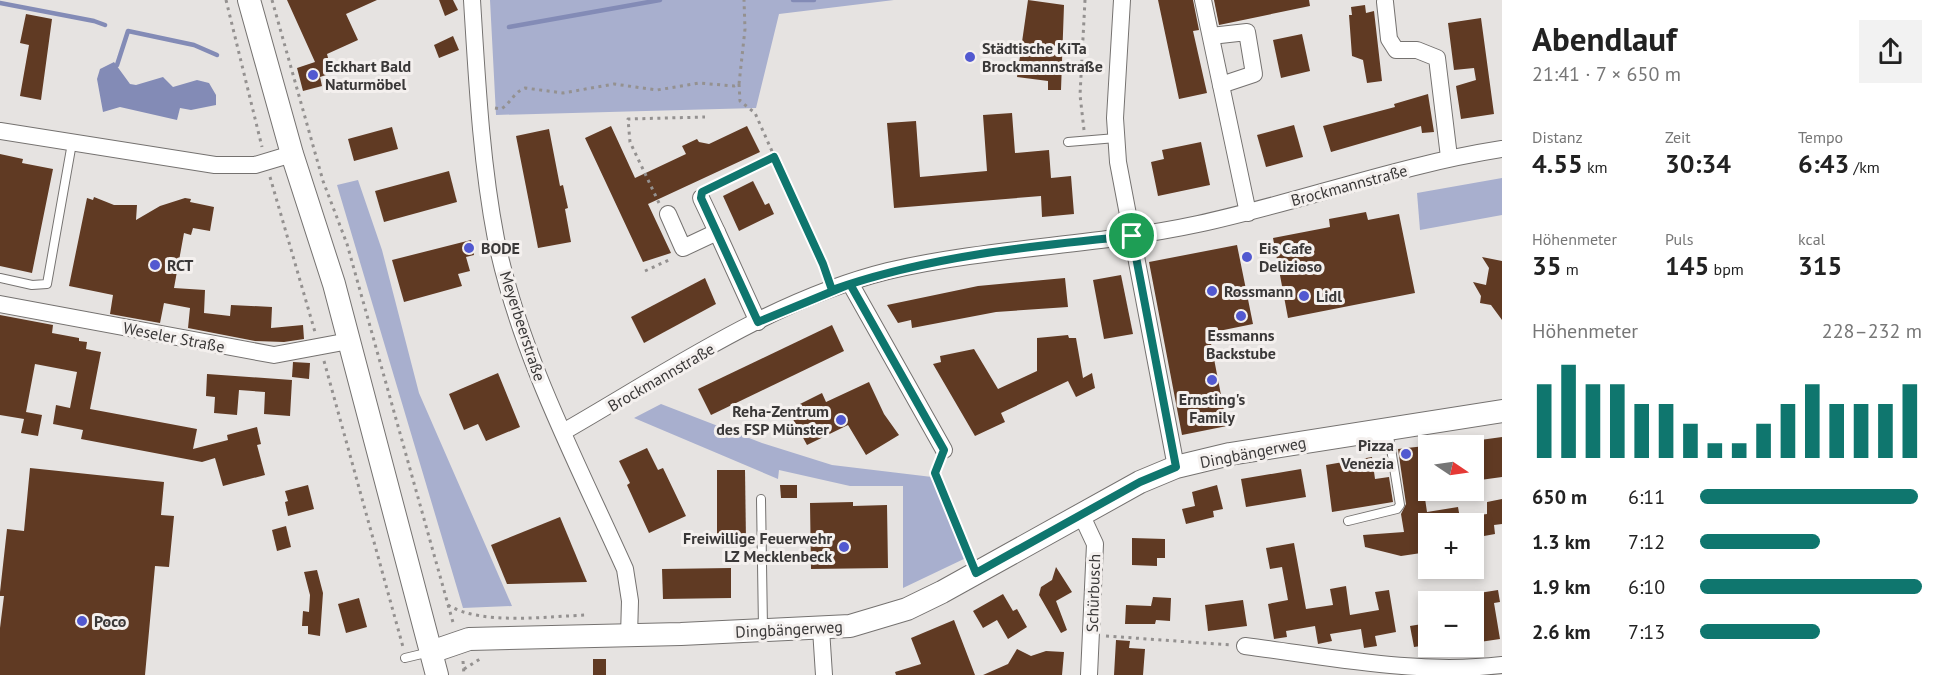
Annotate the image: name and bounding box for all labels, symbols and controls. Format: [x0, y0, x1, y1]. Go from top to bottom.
text: Abendlauf [1532, 17, 1677, 60]
button: share [1859, 20, 1922, 83]
place label: Städtische KiTa Brockmannstraße [982, 38, 1103, 76]
marker: Städtische KiTa Brockmannstraße [963, 50, 977, 64]
place label: Eckhart Bald Naturmöbel [325, 56, 411, 94]
text: 21:41 · 7 × 650 m [1532, 61, 1681, 87]
marker: Eckhart Bald Naturmöbel [306, 68, 320, 82]
text: Distanz [1532, 127, 1583, 147]
text: Zeit [1665, 127, 1691, 147]
text: Tempo [1798, 127, 1843, 147]
text: 4.55 [1532, 147, 1583, 180]
text: 30:34 [1665, 147, 1731, 180]
text: 6:43 [1798, 147, 1849, 180]
text: km [1583, 157, 1608, 177]
text: /km [1849, 157, 1880, 177]
street label: Brockmannstraße [1289, 160, 1409, 210]
pin [1106, 210, 1157, 261]
icon: arrive [1115, 219, 1148, 252]
text: Höhenmeter [1532, 229, 1617, 249]
text: Puls [1665, 229, 1693, 249]
text: kcal [1798, 229, 1825, 249]
place label: BODE [481, 238, 520, 258]
place label: Eis Cafe Delizioso [1259, 238, 1322, 276]
marker: BODE [462, 241, 476, 255]
text: 35 [1532, 249, 1561, 282]
text: 145 [1665, 249, 1709, 282]
text: 315 [1798, 249, 1842, 282]
marker: Eis Cafe Delizioso [1240, 250, 1254, 264]
place label: RCT [167, 255, 193, 275]
marker: RCT [148, 258, 162, 272]
text: m [1561, 259, 1579, 279]
text: bpm [1709, 259, 1744, 279]
street label: Meyerbeerstraße [496, 268, 550, 384]
place label: Rossmann [1224, 281, 1293, 301]
marker: Rossmann [1205, 284, 1219, 298]
place label: Lidl [1316, 286, 1342, 306]
marker: Lidl [1297, 289, 1311, 303]
marker: Essmanns Backstube [1234, 309, 1248, 323]
street label: Weseler Straße [122, 317, 226, 357]
text: Höhenmeter [1532, 318, 1638, 344]
text: 228–232 m [1822, 318, 1922, 344]
place label: Essmanns Backstube [1206, 325, 1276, 363]
street label: Brockmannstraße [604, 338, 718, 416]
marker: Ernsting's Family [1205, 373, 1219, 387]
place label: Ernsting's Family [1179, 389, 1245, 427]
place label: Reha-Zentrum des FSP Münster [716, 401, 829, 439]
marker: Reha-Zentrum des FSP Münster [834, 413, 848, 427]
street label: Dingbängerweg [1198, 432, 1308, 472]
place label: Pizza Venezia [1340, 435, 1394, 473]
north arrow [1418, 435, 1484, 501]
map controls [1418, 435, 1484, 657]
marker: Pizza Venezia [1399, 447, 1413, 461]
text: 650 m [1532, 484, 1587, 510]
text: 6:11 [1628, 484, 1665, 510]
button: + [1418, 513, 1484, 579]
place label: Freiwillige Feuerwehr LZ Mecklenbeck [683, 528, 832, 566]
text: 1.3 km [1532, 529, 1591, 555]
text: 7:12 [1628, 529, 1665, 555]
marker: Freiwillige Feuerwehr LZ Mecklenbeck [837, 540, 851, 554]
street label: Schürbusch [1082, 553, 1104, 633]
text: 1.9 km [1532, 574, 1591, 600]
text: 6:10 [1628, 574, 1665, 600]
button: − [1418, 591, 1484, 657]
place label: Poco [94, 611, 127, 631]
marker: Poco [75, 614, 89, 628]
street label: Dingbängerweg [735, 616, 843, 642]
text: 2.6 km [1532, 619, 1591, 645]
text: 7:13 [1628, 619, 1665, 645]

